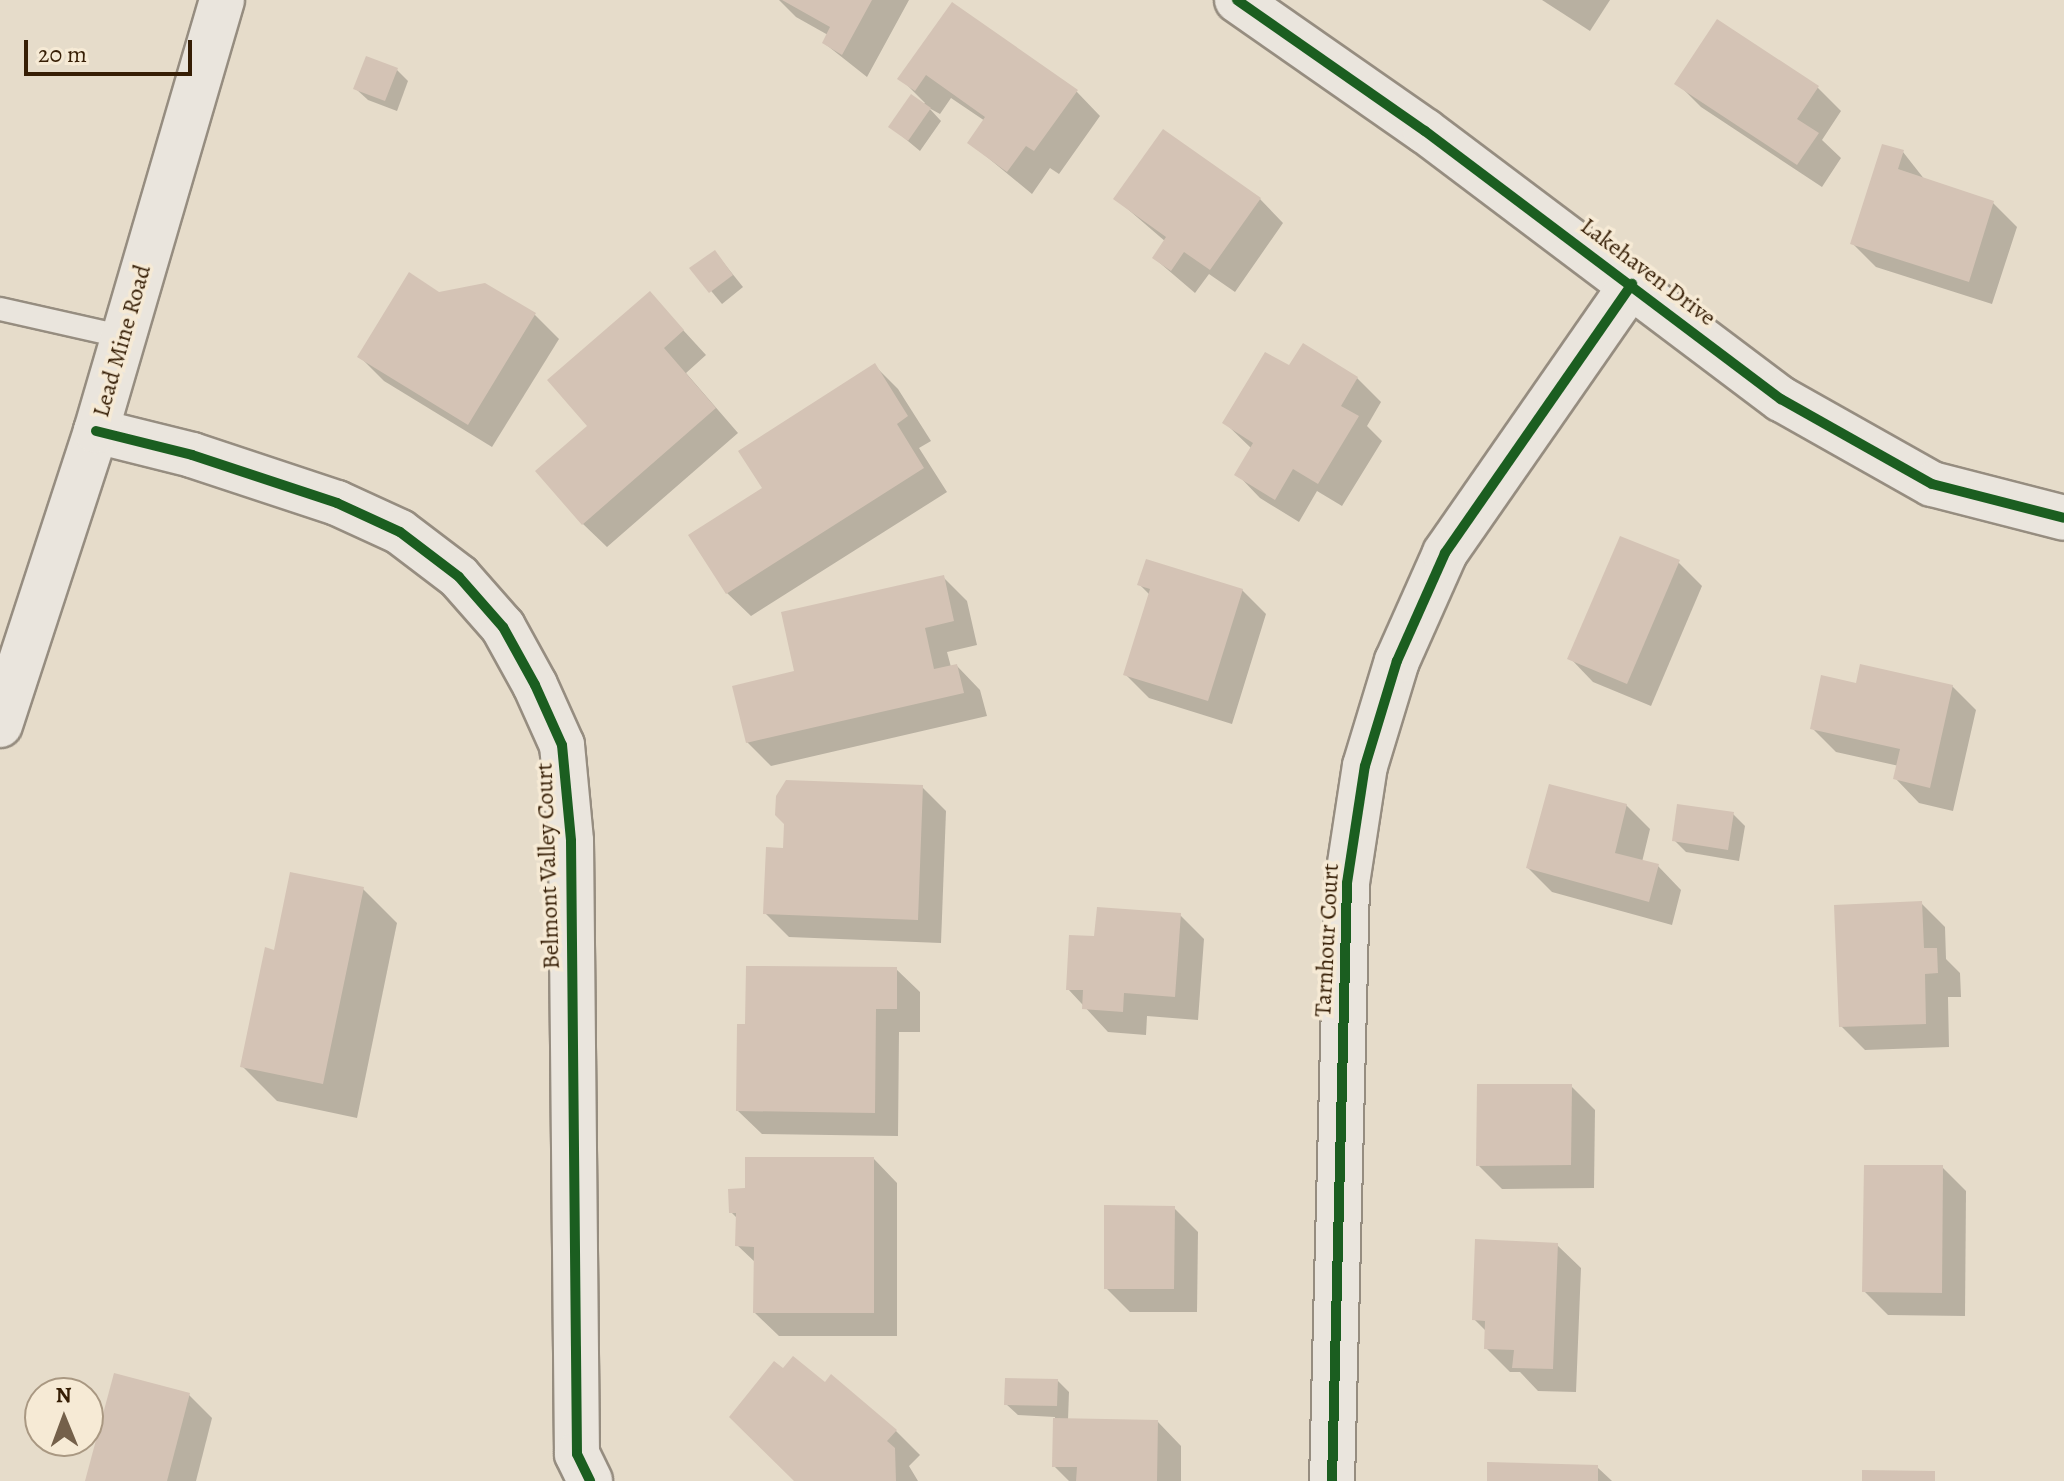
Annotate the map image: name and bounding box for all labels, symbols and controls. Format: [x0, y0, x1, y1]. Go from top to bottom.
scale bar [28, 24, 196, 74]
text: 20 m [38, 38, 87, 70]
street label: Lakehaven Drive [1575, 212, 1721, 332]
street label: Lead Mine Road [86, 261, 158, 421]
street label: Belmont Valley Court [530, 762, 566, 970]
street label: Tarnhour Court [1309, 862, 1345, 1018]
north arrow [24, 1377, 104, 1457]
text: N [55, 1380, 72, 1410]

